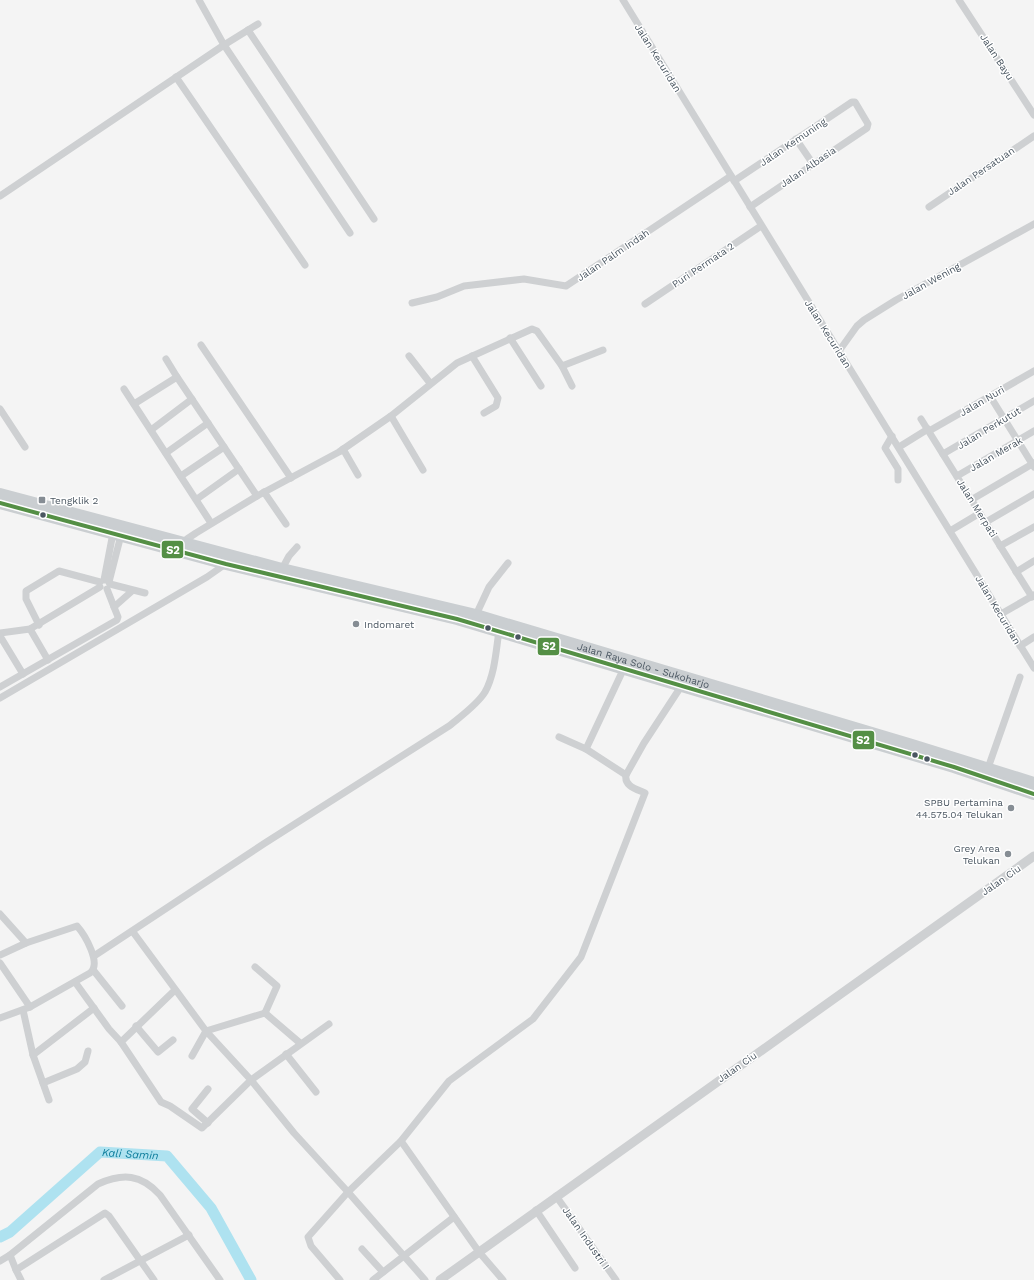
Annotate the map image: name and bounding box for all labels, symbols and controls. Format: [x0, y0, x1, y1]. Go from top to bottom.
street label: Jalan Kecuridan [633, 22, 683, 94]
street label: Jalan Bayu [978, 32, 1016, 82]
street label: Jalan Kemuning [758, 115, 829, 168]
street label: Jalan Albasia [778, 144, 838, 190]
street label: Jalan Persatuan [946, 145, 1016, 197]
street label: Jalan Palm Indah [575, 227, 651, 283]
street label: Puri Permata 2 [670, 240, 736, 290]
street label: Jalan Wening [900, 260, 963, 301]
street label: Jalan Kecuridan [803, 298, 853, 370]
street label: Jalan Nuri [958, 384, 1006, 418]
street label: Jalan Perkutut [955, 404, 1023, 451]
street label: Jalan Merak [968, 434, 1025, 474]
street label: Jalan Merpati [955, 477, 999, 539]
marker: Tengklik 2 [37, 495, 47, 505]
place label: Tengklik 2 [50, 495, 98, 506]
unlabelled marker [38, 510, 48, 520]
line badge: S2 [161, 540, 184, 559]
text: S2 [166, 544, 180, 557]
street label: Jalan Kecuridan [973, 574, 1023, 646]
marker: Indomaret [351, 619, 361, 629]
place label: Indomaret [364, 619, 415, 630]
unlabelled marker [483, 623, 493, 633]
unlabelled marker [513, 632, 523, 642]
line badge: S2 [537, 637, 560, 656]
text: S2 [542, 640, 556, 653]
street label: Jalan Raya Solo - Sukoharjo [576, 640, 711, 690]
line badge: S2 [852, 730, 875, 750]
text: S2 [856, 734, 870, 747]
unlabelled marker [910, 750, 920, 760]
unlabelled marker [922, 754, 932, 764]
place label: SPBU Pertamina 44.575.04 Telukan [916, 797, 1003, 820]
marker: SPBU Pertamina 44.575.04 Telukan [1006, 803, 1016, 813]
place label: Grey Area Telukan [953, 843, 1000, 866]
marker: Grey Area Telukan [1003, 849, 1013, 859]
street label: Jalan Ciu [979, 863, 1023, 897]
street label: Jalan Ciu [715, 1050, 759, 1084]
water label: Kali Samin [102, 1146, 159, 1162]
street label: Jalan Industri I [560, 1205, 612, 1271]

